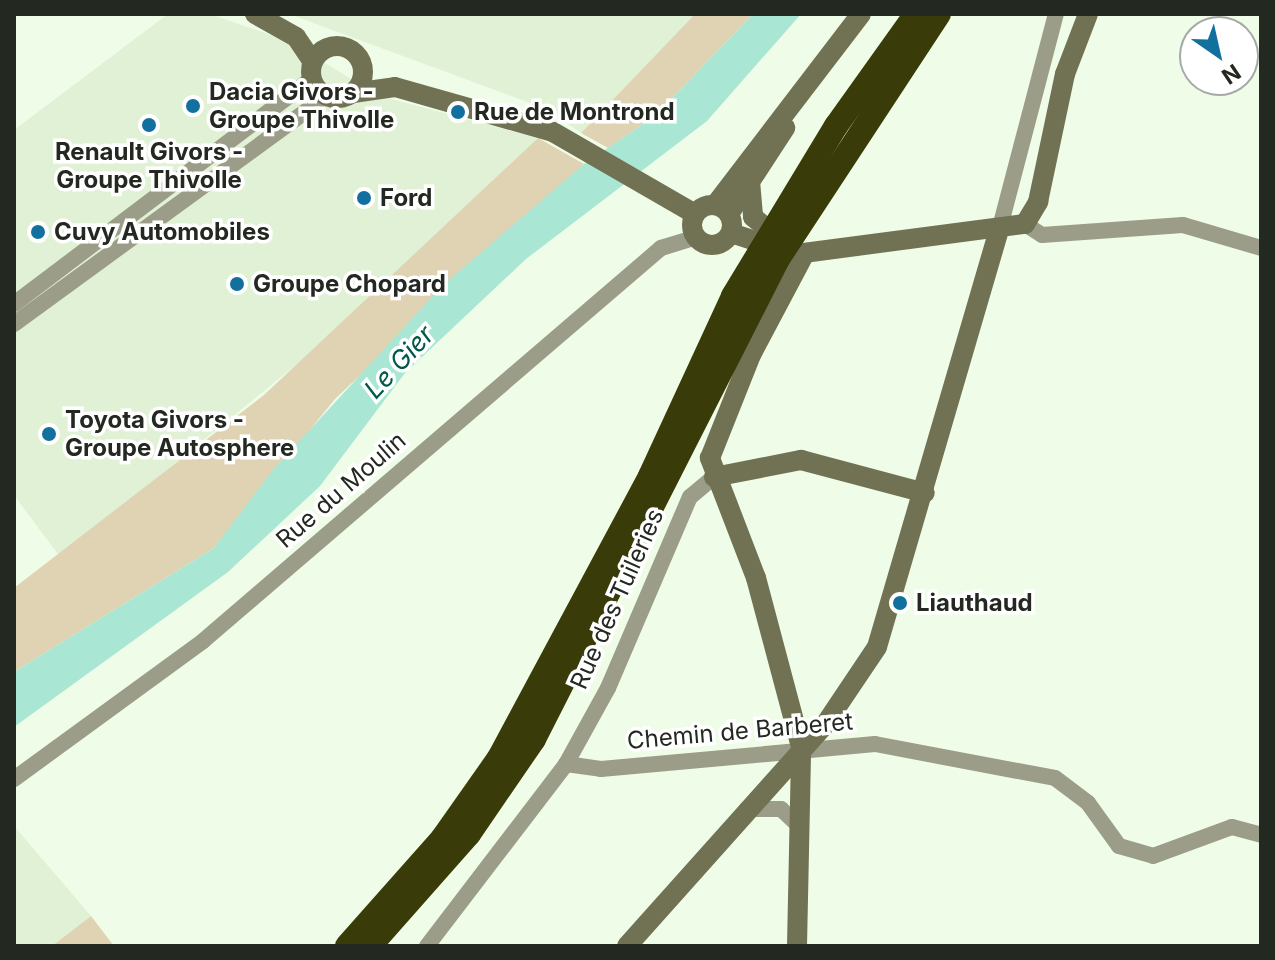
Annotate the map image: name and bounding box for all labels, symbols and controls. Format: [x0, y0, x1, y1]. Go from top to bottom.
north arrow [1179, 16, 1259, 96]
text: N [1217, 59, 1246, 90]
place label: Dacia Givors - Groupe Thivolle [209, 78, 394, 134]
marker: Dacia Givors - Groupe Thivolle [184, 97, 202, 115]
place label: Rue de Montrond [474, 98, 675, 126]
marker: Rue de Montrond [449, 103, 467, 121]
marker: Renault Givors - Groupe Thivolle [140, 116, 158, 134]
place label: Renault Givors - Groupe Thivolle [55, 138, 243, 194]
place label: Ford [380, 184, 432, 212]
marker: Ford [355, 189, 373, 207]
place label: Cuvy Automobiles [54, 218, 270, 246]
marker: Cuvy Automobiles [29, 223, 47, 241]
place label: Groupe Chopard [253, 270, 446, 298]
marker: Groupe Chopard [228, 275, 246, 293]
water label: Le Gier [358, 319, 440, 405]
place label: Toyota Givors - Groupe Autosphere [65, 406, 294, 462]
marker: Toyota Givors - Groupe Autosphere [40, 425, 58, 443]
street label: Rue du Moulin [270, 426, 412, 554]
street label: Rue des Tuileries [564, 505, 670, 693]
place label: Liauthaud [916, 589, 1033, 617]
marker: Liauthaud [891, 594, 909, 612]
street label: Chemin de Barberet [626, 707, 854, 755]

